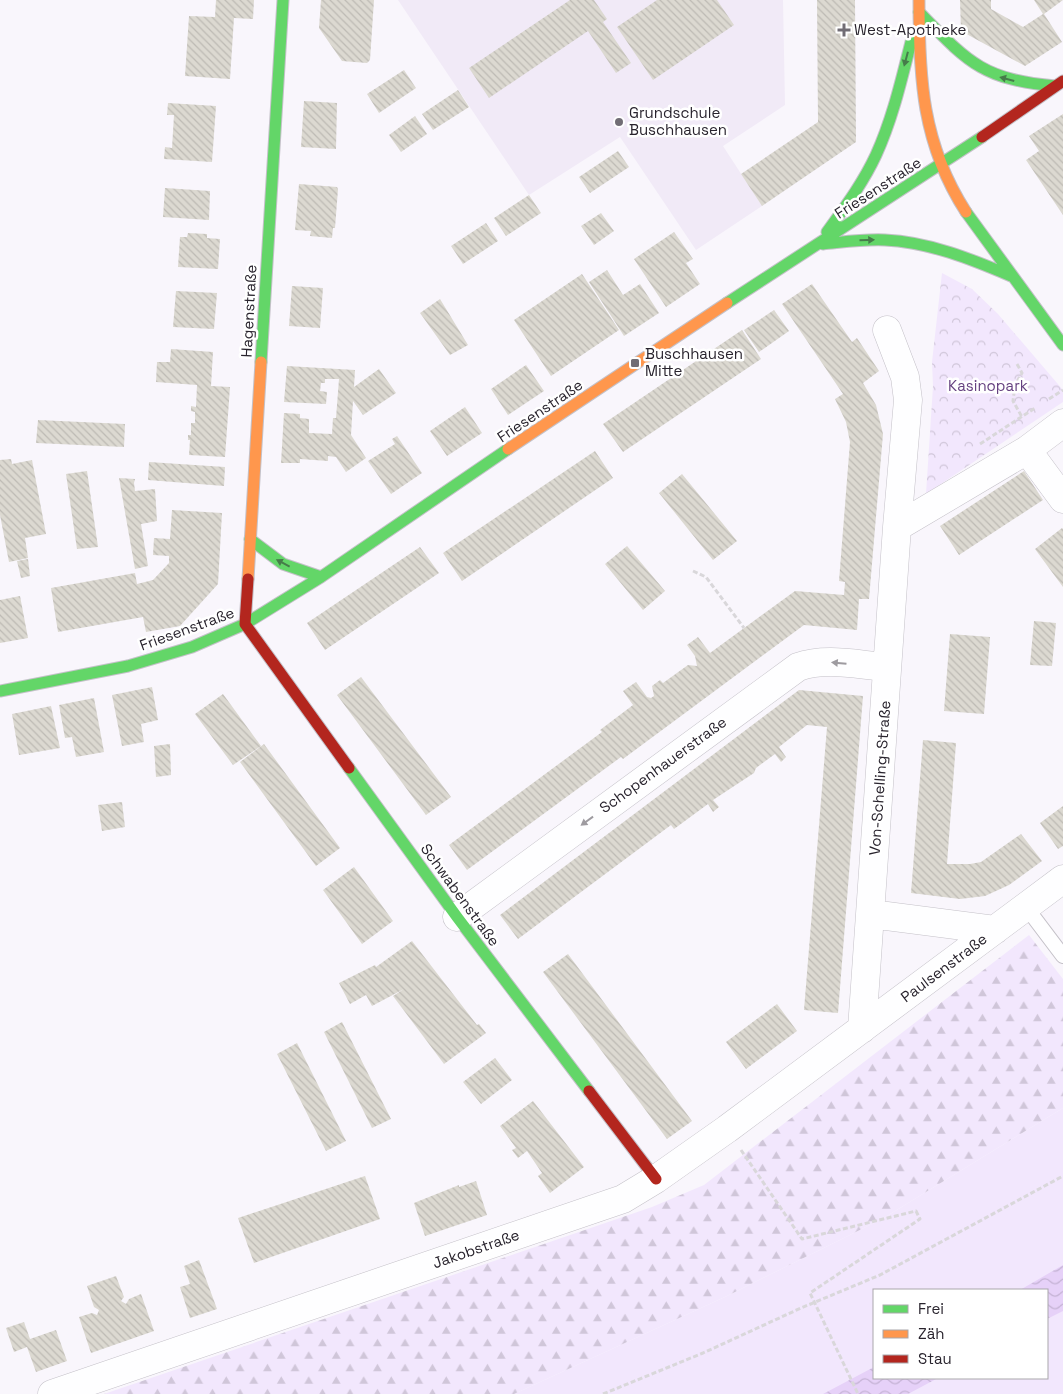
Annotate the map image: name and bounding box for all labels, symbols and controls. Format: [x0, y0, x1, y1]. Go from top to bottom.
place label: West-Apotheke [854, 20, 967, 39]
marker: West-Apotheke [838, 24, 850, 36]
one-way arrow [902, 52, 910, 67]
one-way arrow [1000, 75, 1015, 83]
place label: Grundschule Buschhausen [629, 103, 727, 139]
marker: Grundschule Buschhausen [613, 116, 625, 128]
street label: Friesenstraße [831, 153, 925, 223]
one-way arrow [860, 236, 876, 244]
street label: Hagenstraße [237, 264, 260, 358]
place label: Buschhausen Mitte [645, 344, 743, 380]
marker: Buschhausen Mitte [629, 357, 641, 369]
street label: Friesenstraße [493, 375, 586, 446]
park label: Kasinopark [948, 376, 1028, 395]
one-way arrow [276, 559, 291, 567]
street label: Friesenstraße [137, 603, 237, 654]
one-way arrow [831, 659, 847, 667]
street label: Von-Schelling-Straße [865, 700, 894, 856]
street label: Schopenhauerstraße [595, 712, 730, 817]
one-way arrow [580, 816, 594, 826]
street label: Schwabenstraße [417, 840, 504, 950]
street label: Paulsenstraße [897, 929, 991, 1006]
street label: Jakobstraße [430, 1225, 522, 1272]
legend [873, 1289, 1048, 1379]
text: Frei [918, 1299, 944, 1318]
text: Zäh [918, 1324, 944, 1343]
text: Stau [918, 1349, 952, 1368]

